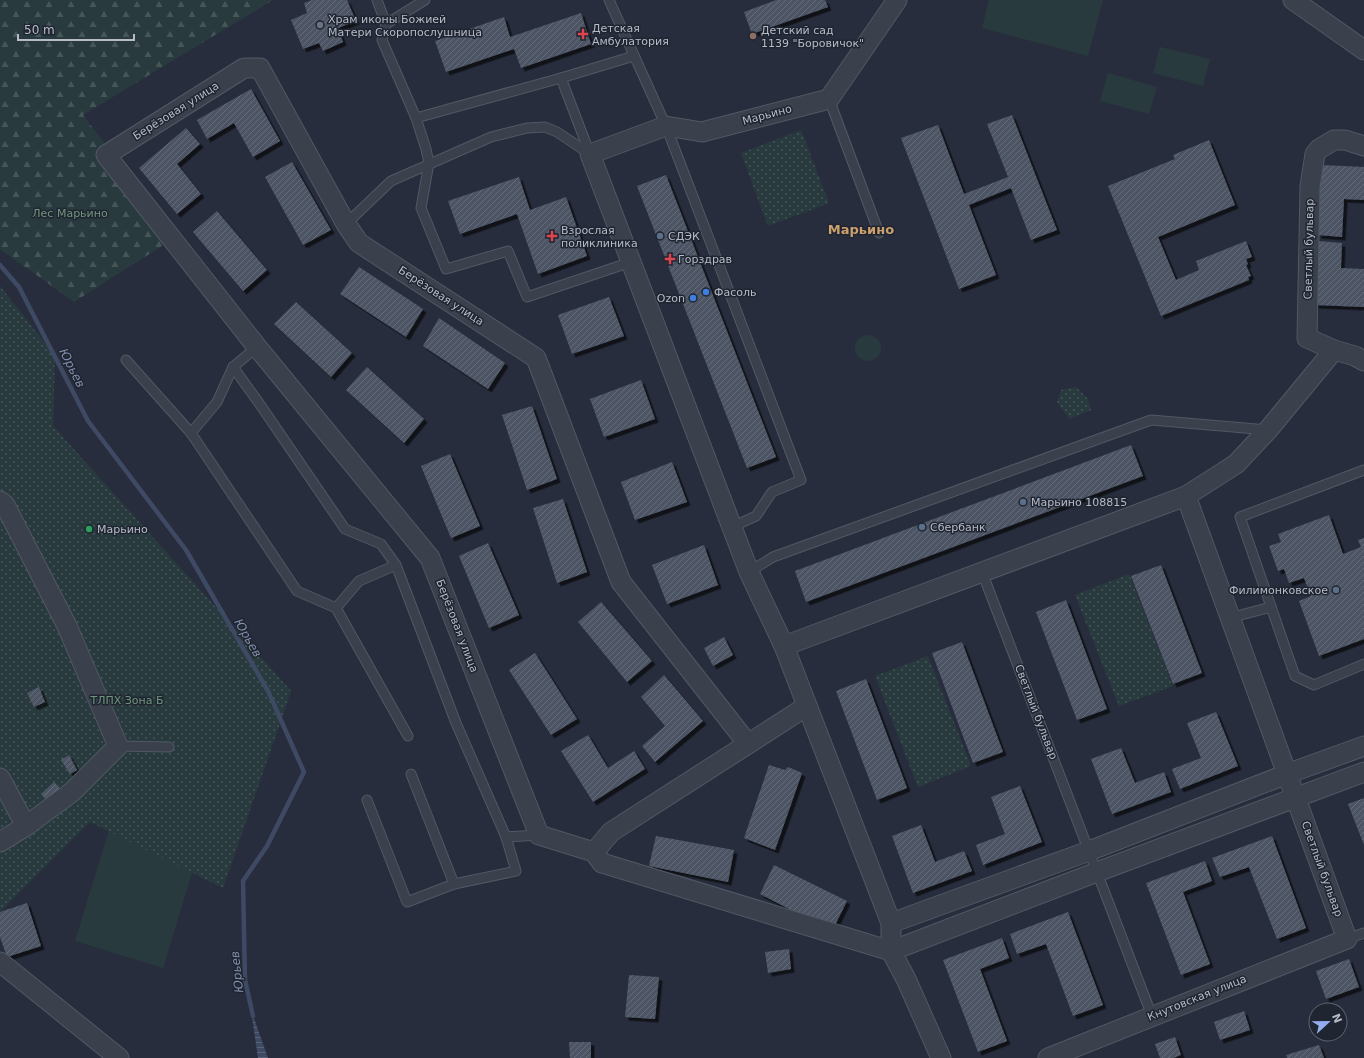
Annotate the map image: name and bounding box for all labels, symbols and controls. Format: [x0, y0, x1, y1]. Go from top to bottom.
place label: Храм иконы Божией Матери Скоропослушница [328, 13, 482, 39]
scale bar [18, 16, 134, 42]
marker: Храм иконы Божией Матери Скоропослушница [315, 20, 325, 30]
place label: Детская Амбулатория [592, 22, 669, 48]
text: 50 m [24, 23, 55, 37]
place label: Детский сад 1139 "Боровичок" [761, 24, 864, 50]
marker: Детская Амбулатория [577, 28, 589, 40]
marker: Детский сад 1139 "Боровичок" [748, 31, 758, 41]
street label: Берёзовая улица [131, 79, 221, 143]
street label: Марьино [741, 102, 793, 128]
street label: Светлый бульвар [1302, 199, 1316, 299]
park label: Лес Марьино [32, 207, 108, 220]
district label: Марьино [828, 222, 894, 237]
place label: Взрослая поликлиника [561, 224, 638, 250]
marker: Взрослая поликлиника [546, 230, 558, 242]
place label: СДЭК [668, 230, 700, 243]
marker: СДЭК [655, 231, 665, 241]
place label: Горздрав [678, 253, 732, 266]
marker: Горздрав [665, 254, 675, 264]
street label: Берёзовая улица [396, 264, 486, 328]
place label: Фасоль [714, 286, 757, 299]
marker: Фасоль [701, 287, 711, 297]
place label: Ozon [657, 292, 685, 305]
marker: Ozon [688, 293, 698, 303]
water label: Юрьев [56, 346, 88, 390]
place label: Марьино 108815 [1031, 496, 1127, 509]
marker: Марьино 108815 [1018, 497, 1028, 507]
place label: Сбербанк [930, 521, 986, 534]
marker: Сбербанк [917, 522, 927, 532]
place label: Марьино [97, 523, 148, 536]
marker: Марьино [84, 524, 94, 534]
street label: Берёзовая улица [433, 578, 481, 674]
place label: Филимонковское [1229, 584, 1328, 597]
marker: Филимонковское [1331, 585, 1341, 595]
water label: Юрьев [231, 616, 265, 660]
street label: Светлый бульвар [1012, 663, 1060, 761]
park label: ТЛПХ Зона Б [89, 694, 164, 707]
street label: Светлый бульвар [1299, 819, 1345, 919]
water label: Юрьев [228, 950, 246, 994]
street label: Кнутовская улица [1146, 972, 1248, 1024]
north arrow [1308, 1002, 1348, 1042]
text: N [1329, 1012, 1345, 1025]

